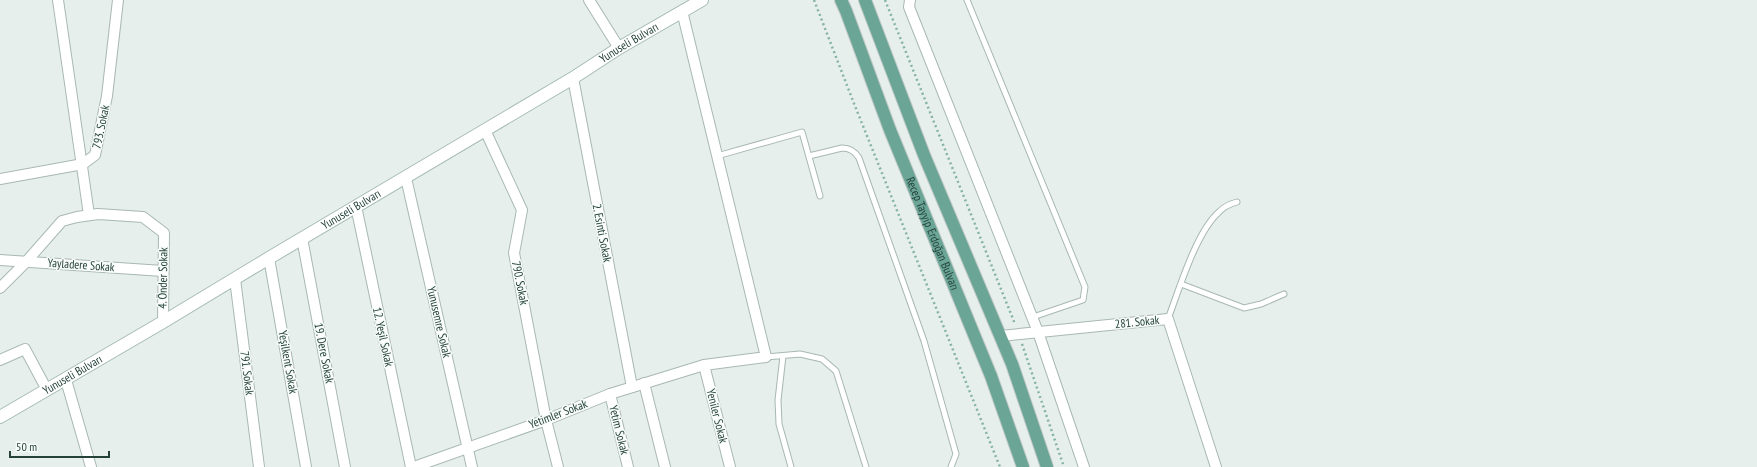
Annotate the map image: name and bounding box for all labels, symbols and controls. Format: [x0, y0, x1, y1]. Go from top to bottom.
street label: Yunuseli Bulvarı [596, 19, 661, 66]
street label: 793. Sokak [89, 103, 113, 150]
street label: Recep Tayyip Erdoğan Bulvarı [903, 175, 963, 292]
street label: Yunuseli Bulvarı [318, 186, 383, 232]
street label: 2. Esinti Sokak [589, 202, 616, 264]
street label: 4. Önder Sokak [154, 247, 171, 309]
street label: Yayladere Sokak [47, 255, 115, 274]
street label: 790. Sokak [509, 260, 532, 307]
street label: Yunusemre Sokak [424, 285, 455, 359]
street label: 12. Yeşil Sokak [370, 306, 397, 368]
street label: 281. Sokak [1114, 312, 1160, 331]
street label: 19. Dere Sokak [311, 321, 338, 385]
street label: Yeşilkent Sokak [276, 329, 301, 395]
street label: 791. Sokak [237, 350, 258, 396]
street label: Yunuseli Bulvarı [40, 351, 105, 397]
street label: Yeniler Sokak [704, 387, 732, 445]
street label: Yetimler Sokak [527, 395, 589, 432]
street label: Yetim Sokak [606, 404, 633, 456]
scale bar [10, 433, 109, 459]
text: 50 m [16, 439, 37, 454]

